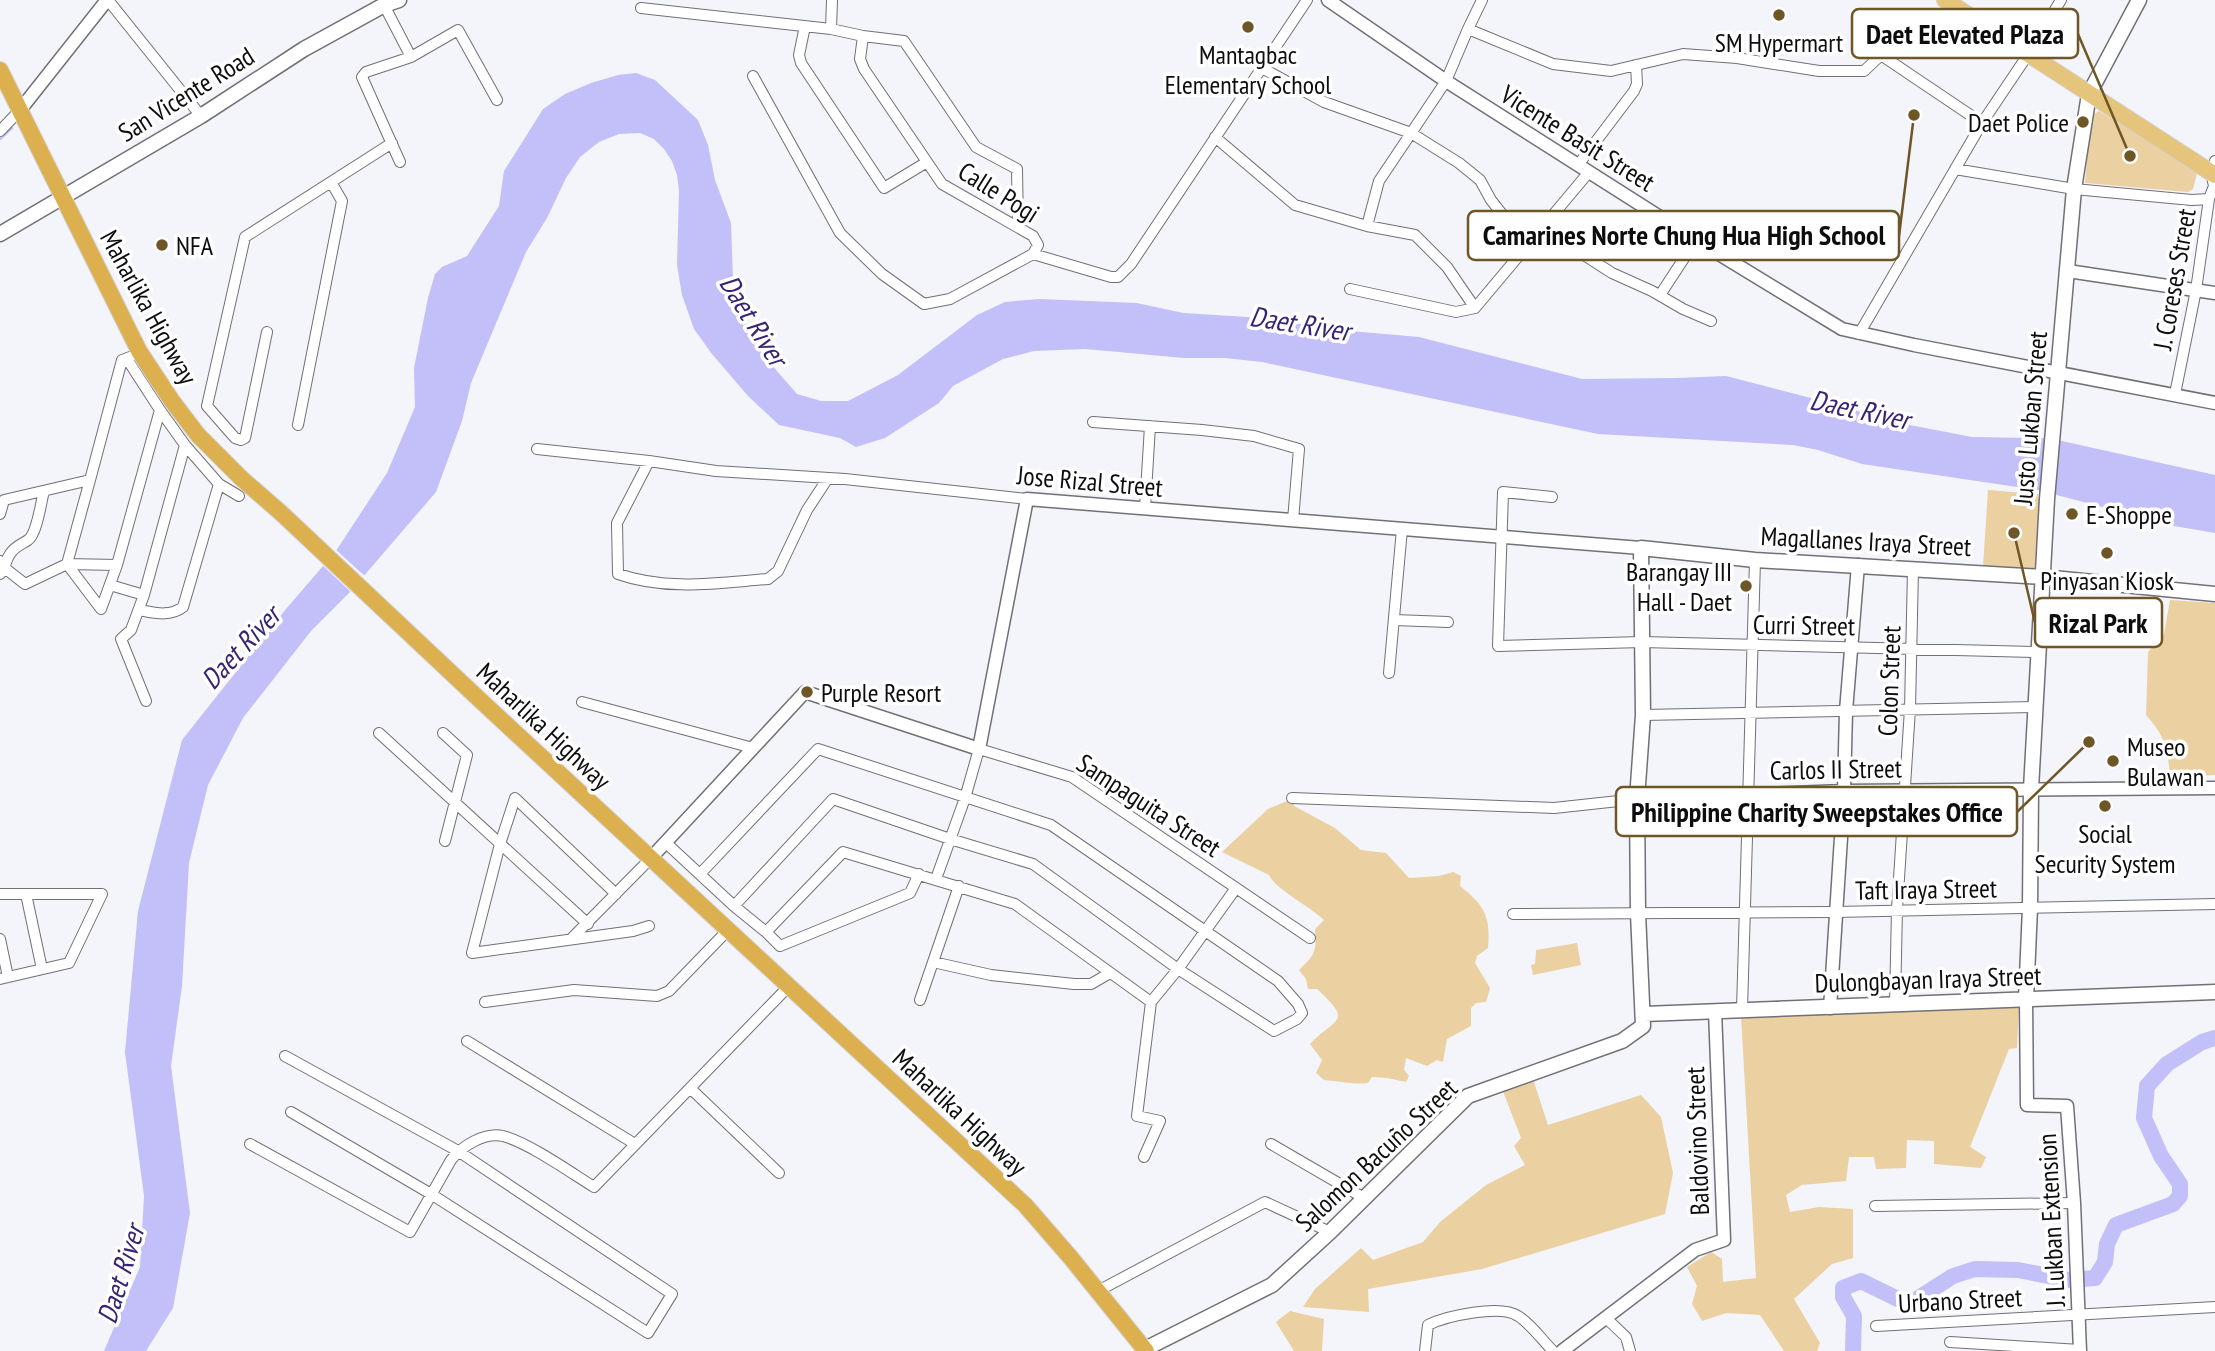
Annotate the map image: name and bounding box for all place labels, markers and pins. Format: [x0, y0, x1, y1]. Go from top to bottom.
marker: SM Hypermart [1771, 7, 1787, 23]
callout: Daet Elevated Plaza [1852, 9, 2078, 58]
marker: Mantagbac Elementary School [1240, 19, 1256, 35]
place label: SM Hypermart [1715, 26, 1843, 59]
place label: Mantagbac Elementary School [1165, 38, 1331, 101]
place label: Daet Police [1968, 106, 2069, 139]
marker: Daet Police [2075, 114, 2091, 130]
callout: Camarines Norte Chung Hua High School [1468, 211, 1899, 260]
place label: NFA [176, 229, 214, 262]
marker: NFA [154, 237, 170, 253]
place label: E-Shoppe [2086, 498, 2172, 531]
marker: E-Shoppe [2064, 506, 2080, 522]
marker: Pinyasan Kiosk [2099, 545, 2115, 561]
place label: Barangay III Hall - Daet [1626, 555, 1732, 618]
place label: Pinyasan Kiosk [2040, 564, 2174, 597]
marker: Barangay III Hall - Daet [1738, 578, 1754, 594]
callout: Rizal Park [2035, 598, 2162, 647]
place label: Purple Resort [821, 676, 941, 709]
marker: Purple Resort [799, 684, 815, 700]
place label: Museo Bulawan [2127, 730, 2204, 793]
marker: Museo Bulawan [2105, 753, 2121, 769]
callout: Philippine Charity Sweepstakes Office [1616, 787, 2017, 836]
marker: Social Security System [2097, 798, 2113, 814]
place label: Social Security System [2035, 817, 2175, 880]

